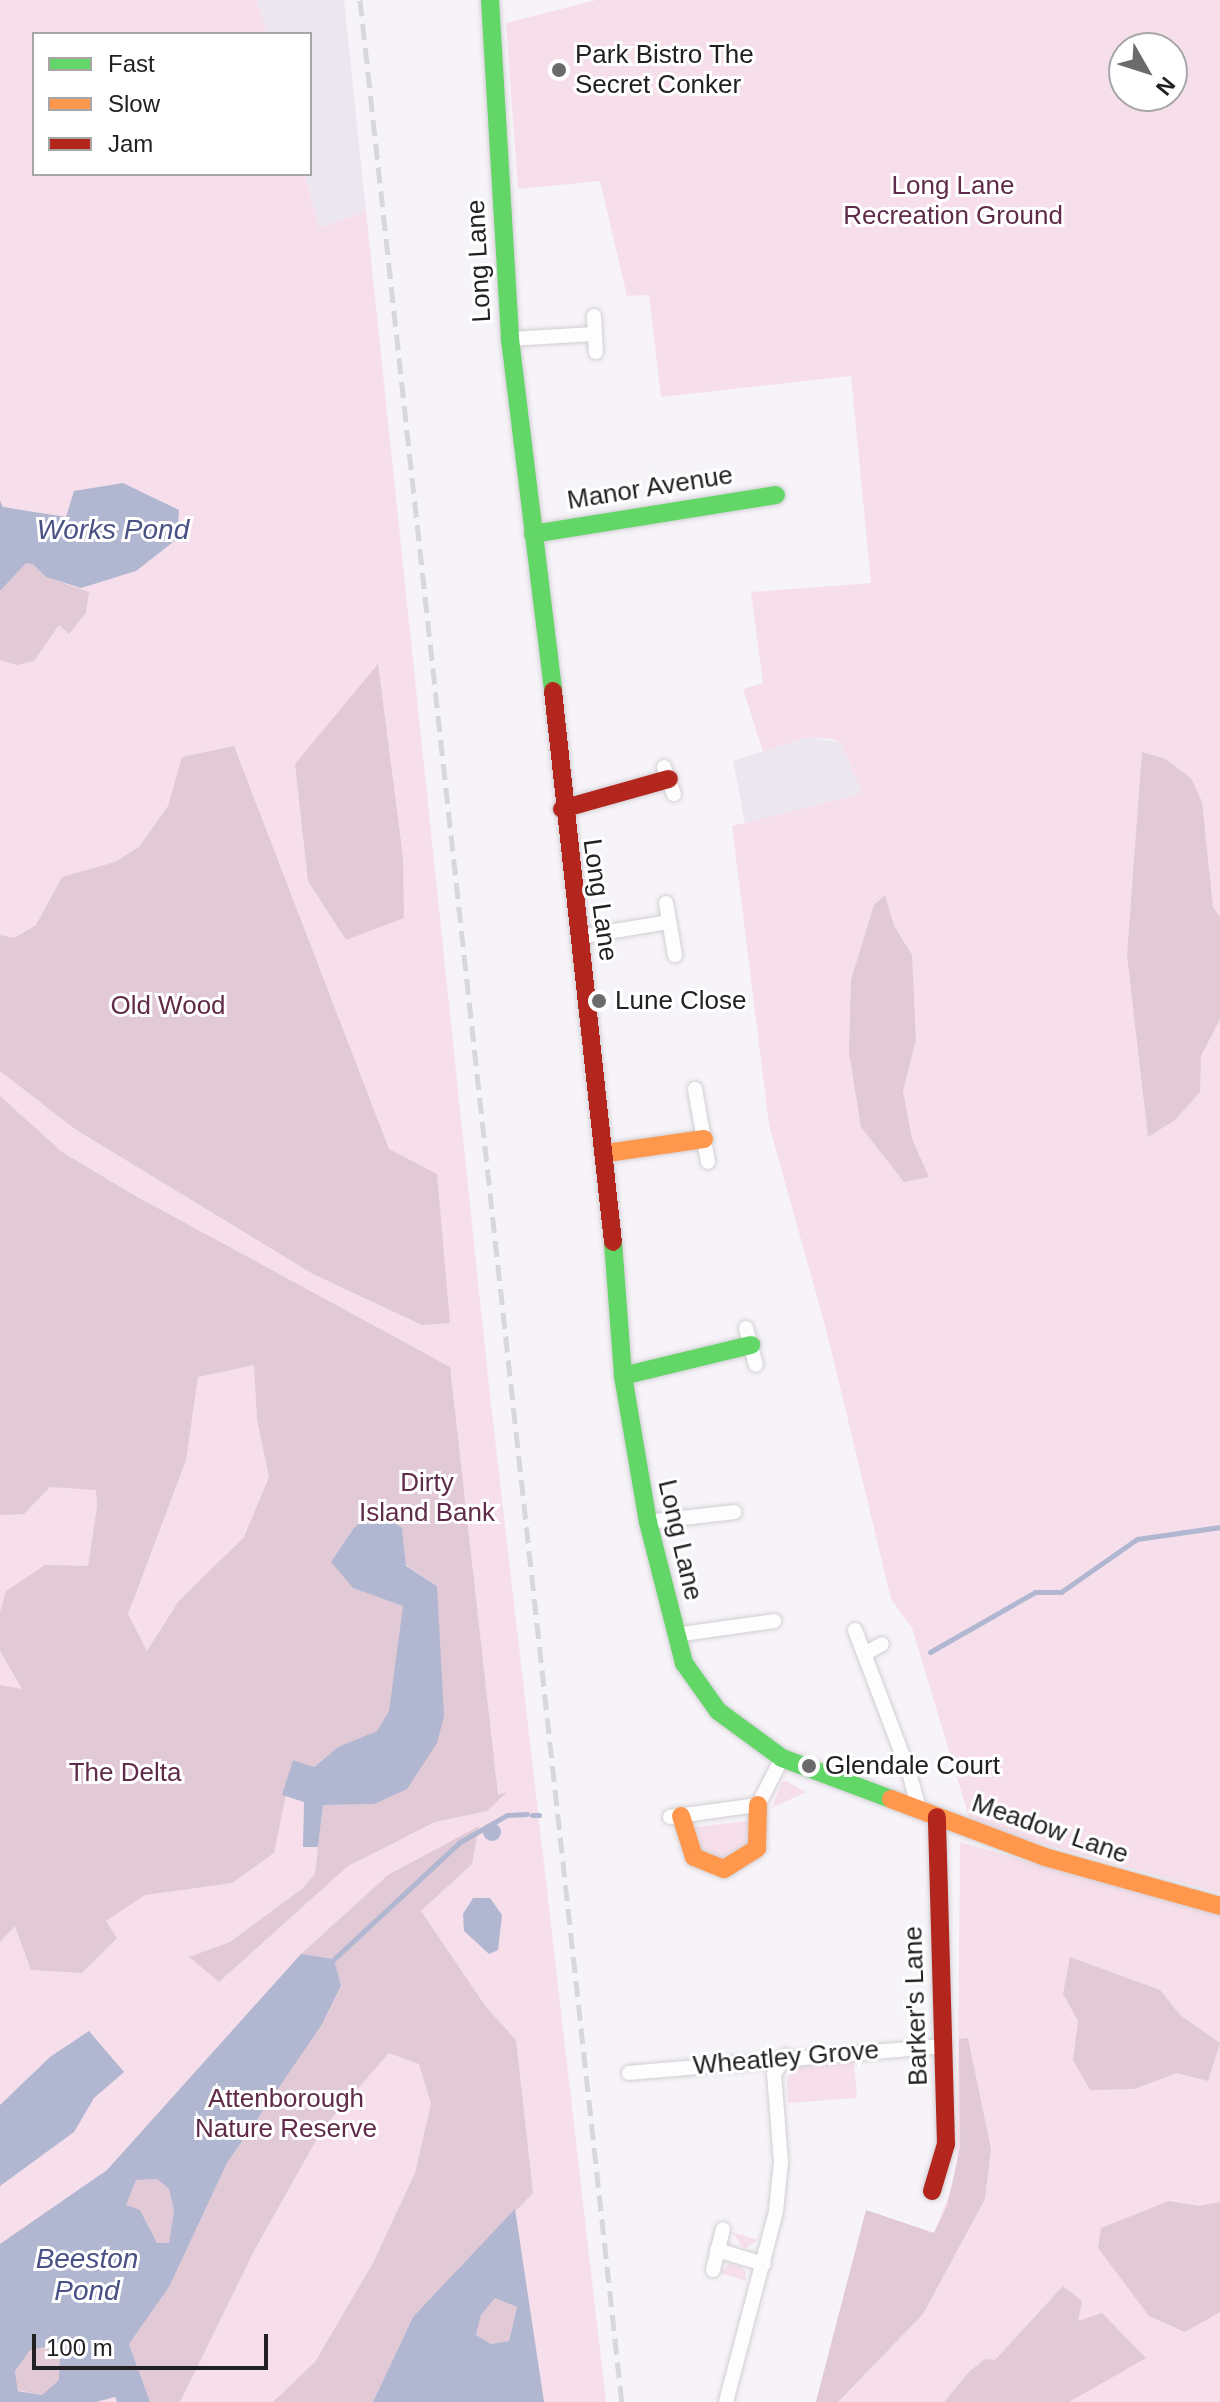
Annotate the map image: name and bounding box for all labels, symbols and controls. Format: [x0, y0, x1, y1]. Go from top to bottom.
legend [32, 32, 312, 176]
north arrow [1108, 32, 1188, 112]
place label: Park Bistro The Secret Conker [575, 39, 754, 100]
text: Fast [108, 50, 155, 77]
marker: Park Bistro The Secret Conker [550, 61, 568, 79]
text: N [1151, 72, 1180, 100]
text: Slow [108, 90, 160, 117]
text: Jam [108, 130, 153, 157]
park label: Long Lane Recreation Ground [843, 170, 1063, 232]
street label: Long Lane [460, 199, 498, 323]
street label: Manor Avenue [564, 459, 736, 517]
water label: Works Pond [37, 513, 189, 547]
street label: Long Lane [576, 837, 624, 963]
place label: Lune Close [615, 985, 747, 1017]
park label: Old Wood [110, 990, 226, 1022]
marker: Lune Close [590, 992, 608, 1010]
park label: Dirty Island Bank [359, 1467, 495, 1528]
street label: Long Lane [651, 1477, 709, 1603]
place label: Glendale Court [825, 1750, 1000, 1782]
park label: The Delta [69, 1757, 181, 1789]
marker: Glendale Court [800, 1757, 818, 1775]
street label: Meadow Lane [968, 1788, 1132, 1870]
street label: Barker's Lane [898, 1926, 934, 2086]
street label: Wheatley Grove [692, 2034, 880, 2082]
park label: Attenborough Nature Reserve [195, 2083, 377, 2144]
water label: Beeston Pond [36, 2242, 138, 2308]
scale bar [36, 2318, 272, 2368]
text: 100 m [46, 2334, 113, 2361]

